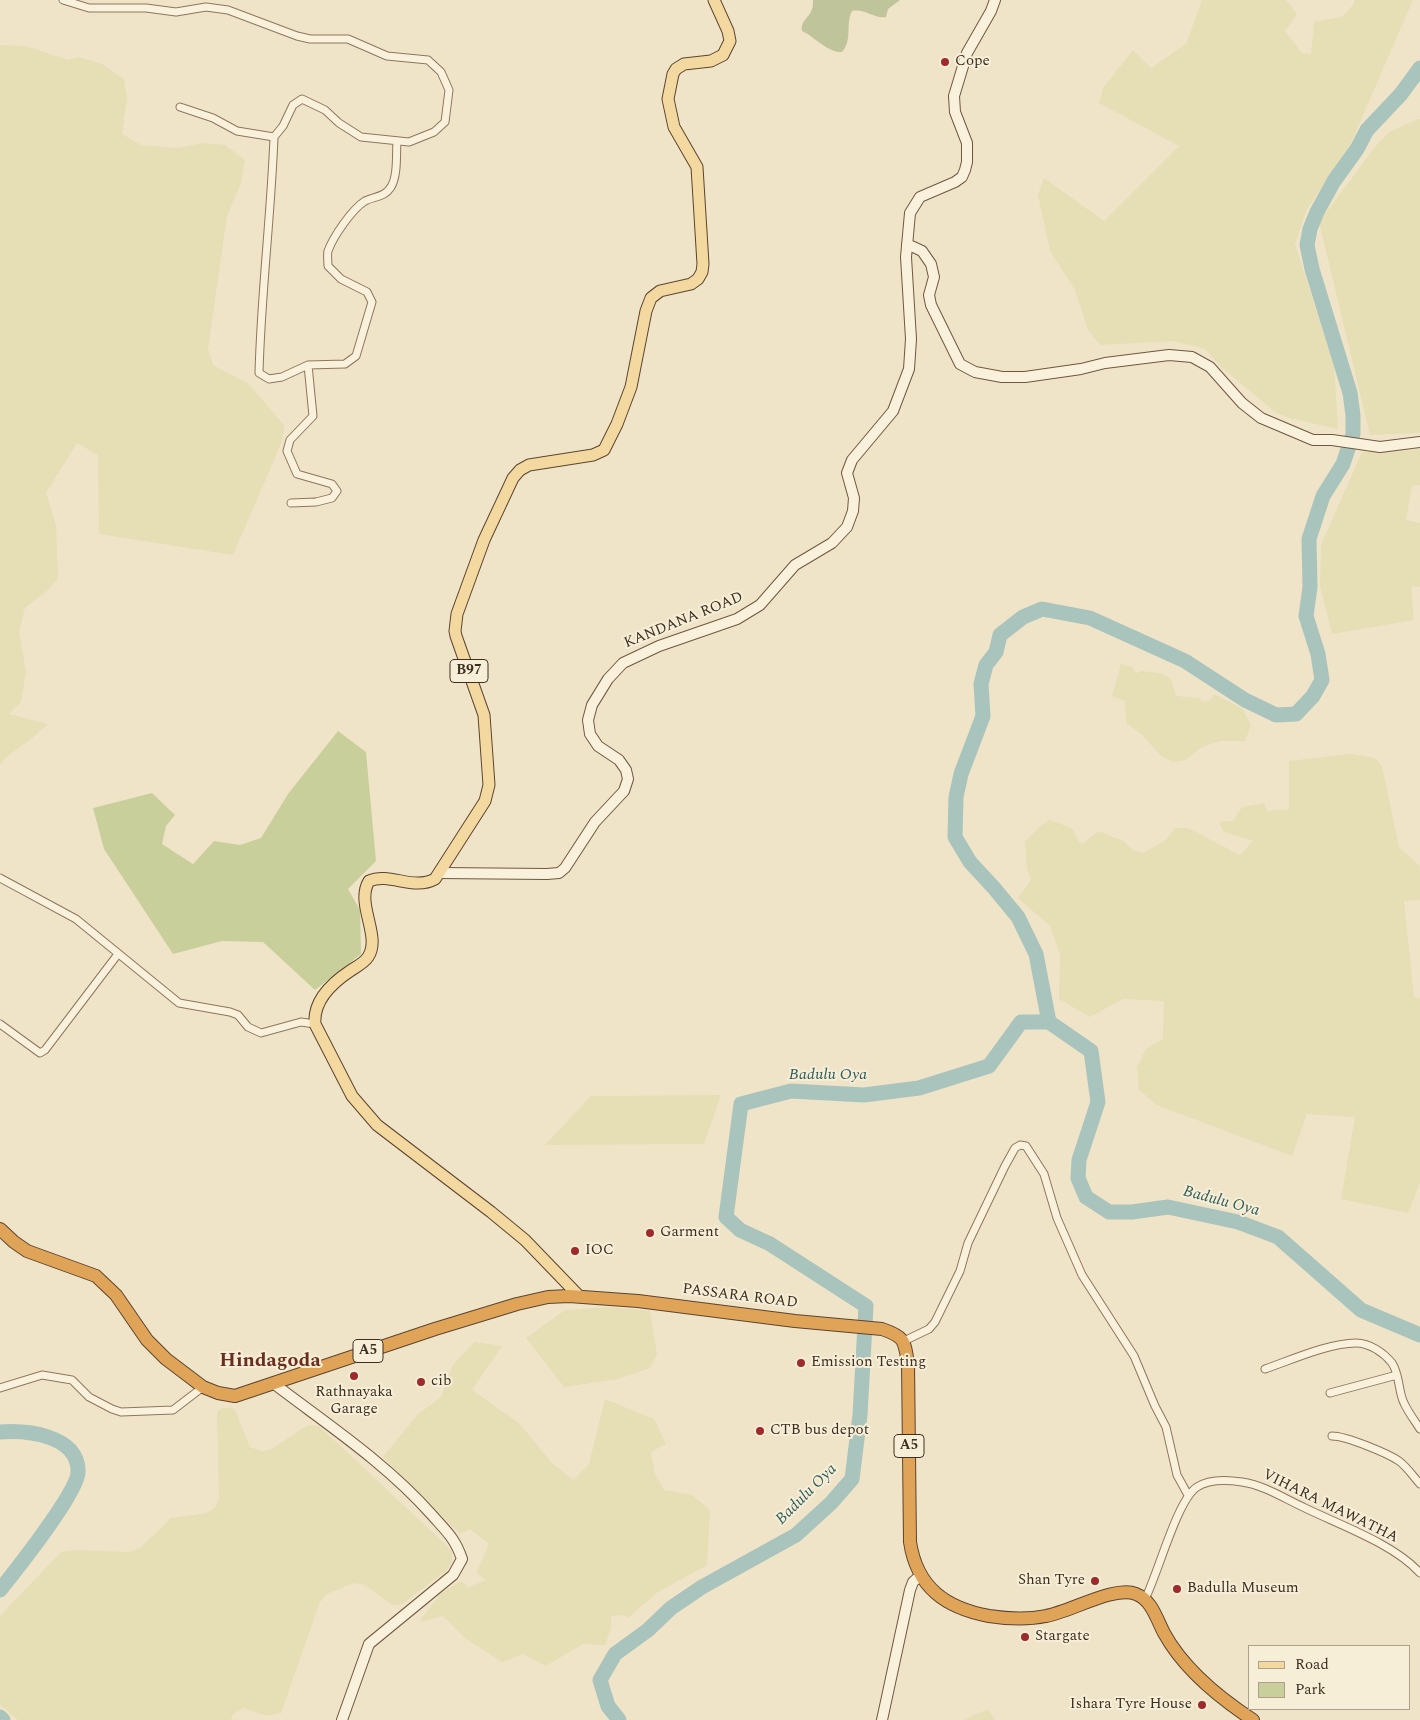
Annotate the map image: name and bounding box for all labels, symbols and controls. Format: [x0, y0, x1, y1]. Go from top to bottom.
place label: Cope [955, 53, 990, 71]
marker: Cope [939, 56, 951, 68]
street label: KANDANA ROAD [622, 589, 746, 653]
road number: B97 [450, 659, 488, 682]
water label: Badulu Oya [789, 1066, 867, 1086]
water label: Badulu Oya [1181, 1183, 1261, 1221]
place label: Garment [660, 1224, 719, 1242]
marker: Garment [644, 1227, 656, 1239]
place label: IOC [585, 1242, 614, 1260]
marker: IOC [569, 1245, 581, 1257]
street label: PASSARA ROAD [681, 1281, 799, 1313]
road number: A5 [353, 1340, 383, 1362]
district label: Hindagoda [219, 1350, 321, 1374]
place label: Emission Testing [811, 1354, 926, 1372]
marker: Emission Testing [795, 1357, 807, 1369]
marker: Rathnayaka Garage [348, 1370, 360, 1382]
place label: cib [431, 1373, 451, 1391]
marker: cib [415, 1376, 427, 1388]
place label: Rathnayaka Garage [315, 1384, 393, 1419]
place label: CTB bus depot [770, 1422, 869, 1440]
marker: CTB bus depot [754, 1425, 766, 1437]
road number: A5 [894, 1434, 924, 1458]
water label: Badulu Oya [773, 1461, 841, 1529]
street label: VIHARA MAWATHA [1259, 1466, 1401, 1548]
place label: Shan Tyre [1018, 1572, 1085, 1590]
marker: Shan Tyre [1089, 1575, 1101, 1587]
place label: Badulla Museum [1187, 1580, 1299, 1598]
marker: Badulla Museum [1171, 1583, 1183, 1595]
place label: Stargate [1035, 1628, 1090, 1646]
marker: Stargate [1019, 1631, 1031, 1643]
legend [1248, 1645, 1410, 1710]
text: Road [1295, 1653, 1329, 1676]
text: Park [1295, 1678, 1326, 1701]
place label: Ishara Tyre House [1070, 1696, 1192, 1714]
marker: Ishara Tyre House [1196, 1699, 1208, 1711]

